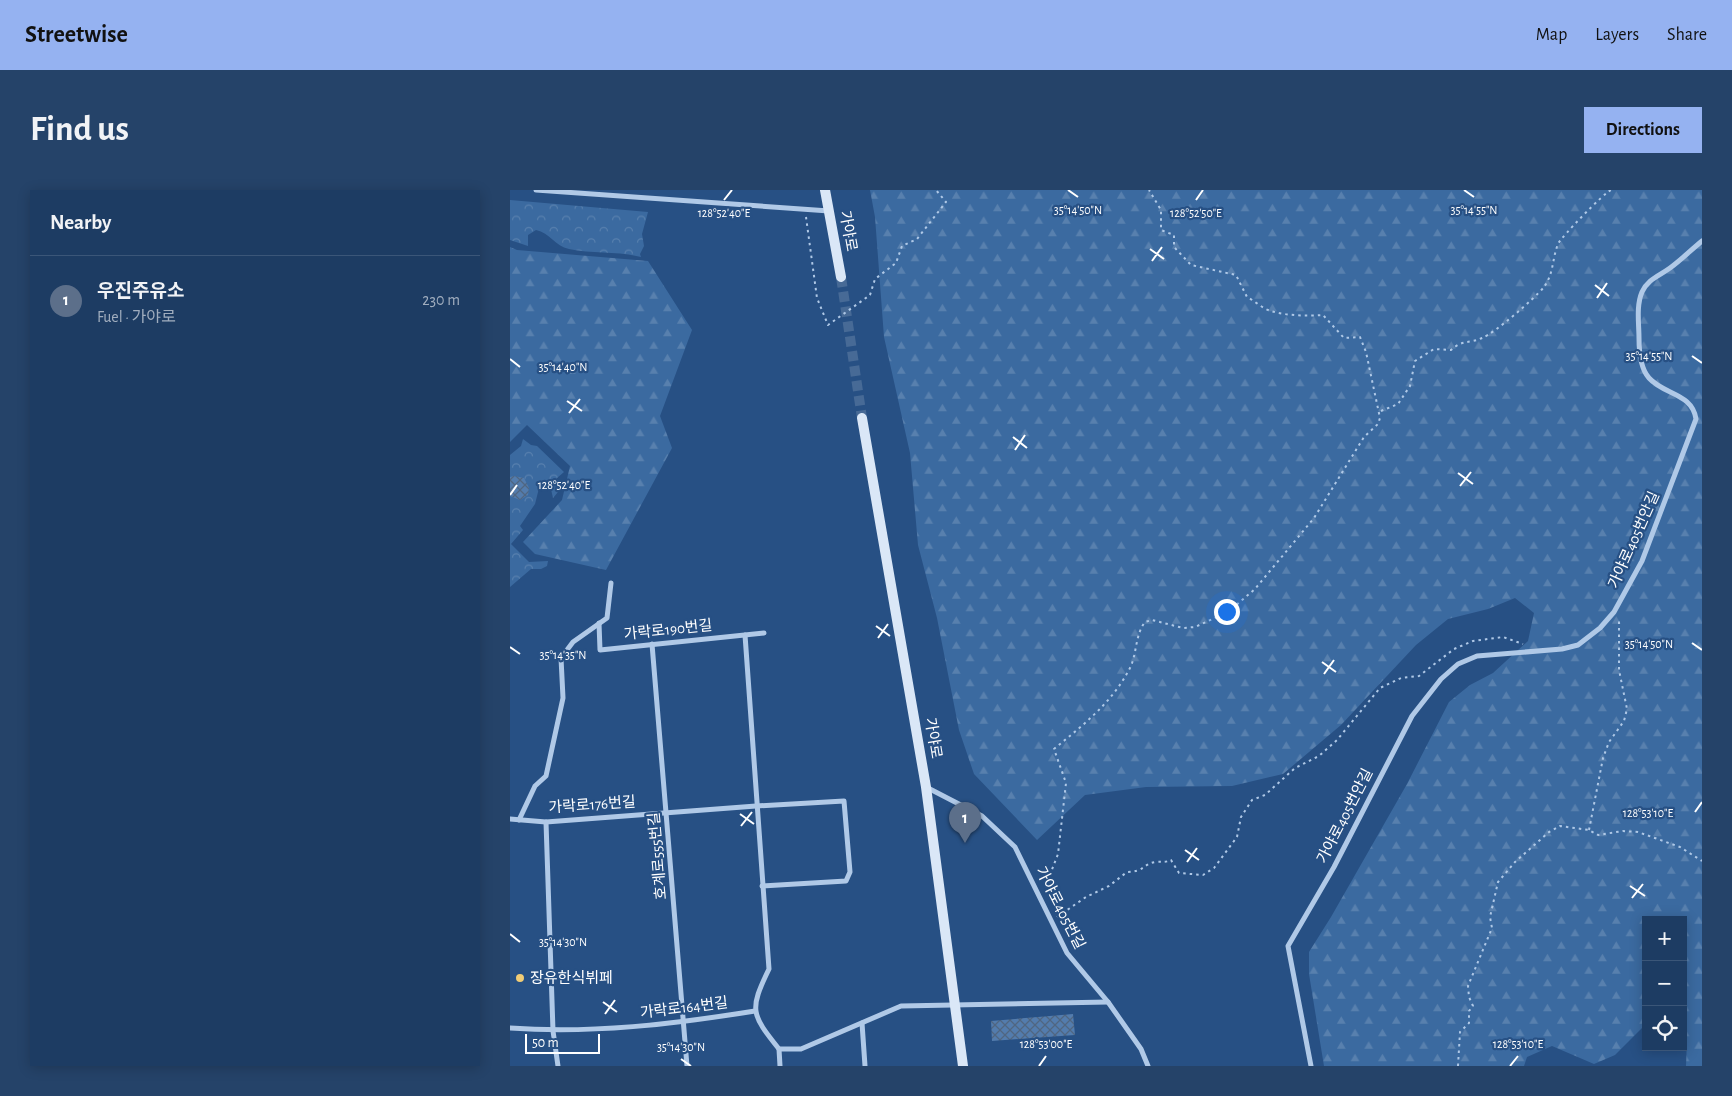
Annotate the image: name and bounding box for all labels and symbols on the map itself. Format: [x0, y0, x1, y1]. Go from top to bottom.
text: 35°14'50"N [1054, 204, 1102, 216]
text: 35°14'55"N [1451, 204, 1497, 216]
text: 128°52'40"E [698, 207, 750, 219]
text: 128°52'50"E [1170, 207, 1222, 219]
street label: 가야로 [837, 209, 860, 253]
text: 35°14'55"N [1626, 350, 1672, 362]
text: 35°14'40"N [538, 361, 588, 373]
text: 128°52'40"E [538, 479, 590, 491]
street label: 가야로405번안길 [1605, 489, 1662, 591]
your location [1214, 599, 1240, 625]
street label: 가락로190번길 [623, 617, 713, 642]
text: 35°14'50"N [1625, 638, 1673, 650]
text: 35°14'35"N [540, 649, 586, 661]
street label: 가야로 [922, 716, 945, 760]
street label: 가야로405번안길 [1314, 766, 1375, 866]
street label: 가락로176번길 [548, 793, 636, 816]
pin: 1 [949, 802, 981, 843]
text: 128°53'10"E [1623, 807, 1673, 819]
street label: 호계로555번길 [646, 812, 669, 900]
street label: 가야로405번길 [1033, 864, 1088, 952]
text: 35°14'30"N [539, 936, 587, 948]
place label: 장유한식뷔페 [530, 970, 613, 986]
marker: 장유한식뷔페 [514, 972, 526, 984]
street label: 가락로164번길 [639, 994, 729, 1021]
scale bar [525, 1031, 600, 1054]
text: 128°53'00"E [1020, 1038, 1072, 1050]
text: 128°53'10"E [1493, 1038, 1543, 1050]
text: 35°14'30"N [657, 1041, 705, 1053]

